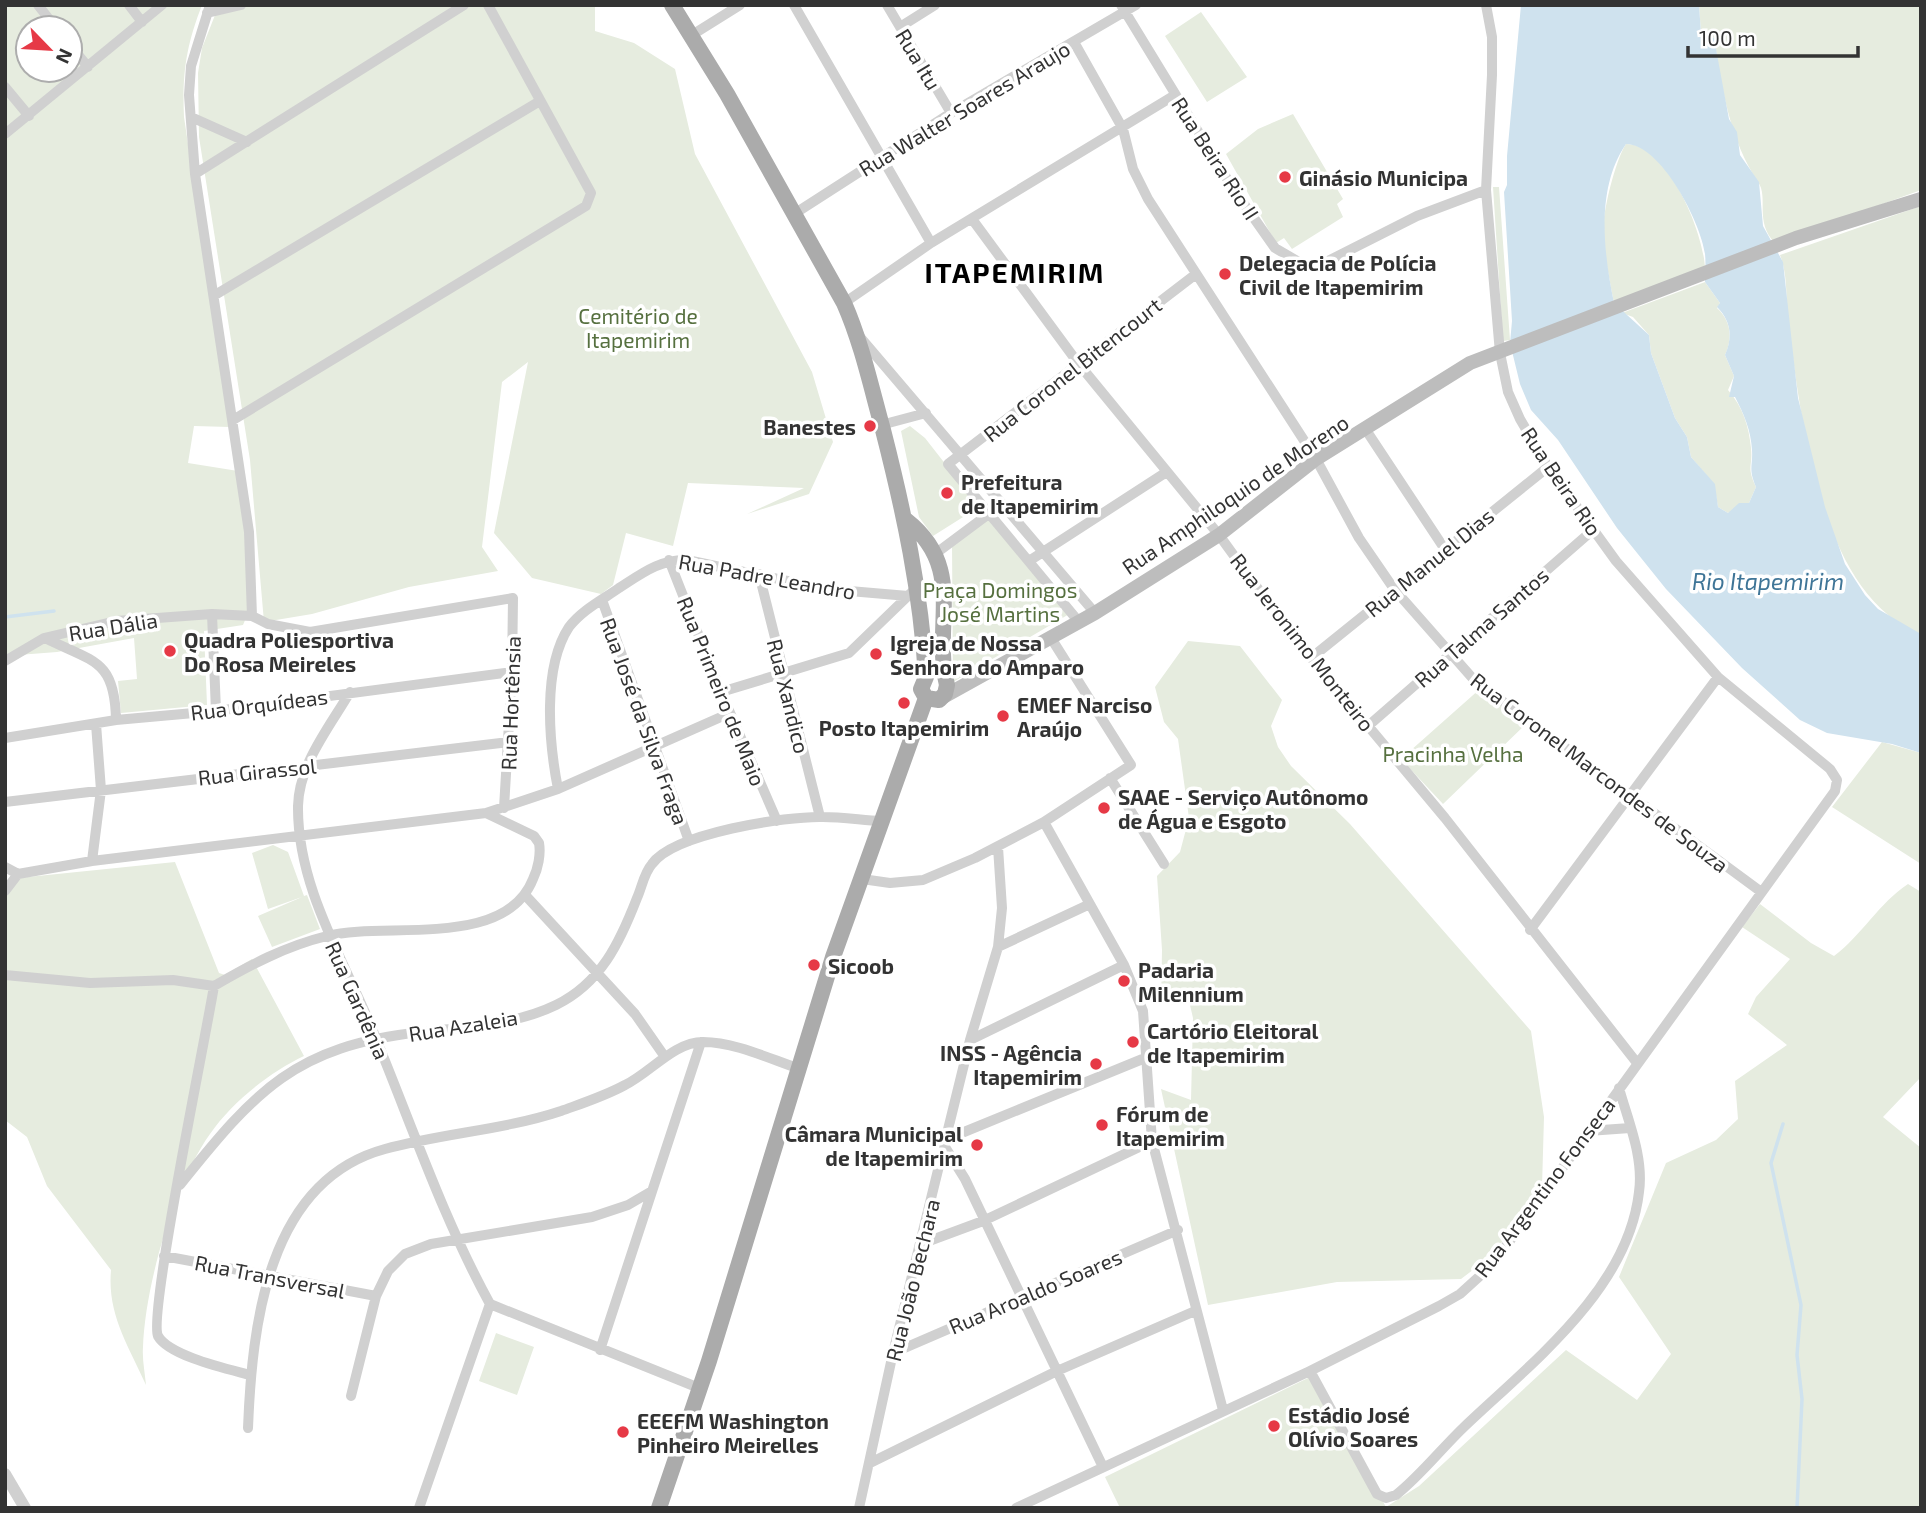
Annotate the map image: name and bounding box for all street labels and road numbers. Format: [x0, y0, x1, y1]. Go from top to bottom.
street label: Rua Itu [891, 24, 947, 94]
street label: Rua Walter Soares Araujo [854, 35, 1075, 182]
street label: Rua Beira Rio II [1167, 92, 1265, 224]
street label: Rua Coronel Bitencourt [978, 292, 1166, 446]
street label: Rua Amphiloquio de Moreno [1117, 409, 1353, 579]
street label: Rua Beira Rio [1517, 422, 1607, 540]
street label: Rua Manuel Dias [1360, 502, 1498, 622]
street label: Rua Padre Leandro [677, 548, 857, 604]
street label: Rua Jeronimo Monteiro [1226, 548, 1380, 736]
street label: Rua Talma Santos [1409, 562, 1553, 692]
street label: Rua Primeiro de Maio [673, 593, 771, 789]
street label: Rua Dália [67, 607, 159, 645]
street label: Rua José da Silva Fraga [596, 614, 694, 828]
street label: Rua Hortênsia [495, 635, 525, 771]
street label: Rua Xandico [763, 636, 815, 756]
street label: Rua Coronel Marcondes de Souza [1466, 667, 1734, 877]
street label: Rua Orquídeas [189, 683, 329, 725]
street label: Rua Girassol [197, 752, 318, 790]
street label: Rua Gardênia [321, 937, 395, 1063]
street label: Rua Azaleia [407, 1004, 519, 1046]
street label: Rua Argentino Fonseca [1468, 1092, 1620, 1282]
street label: Rua João Bechara [880, 1196, 944, 1364]
street label: Rua Aroaldo Soares [945, 1243, 1125, 1339]
street label: Rua Transversal [193, 1249, 348, 1303]

